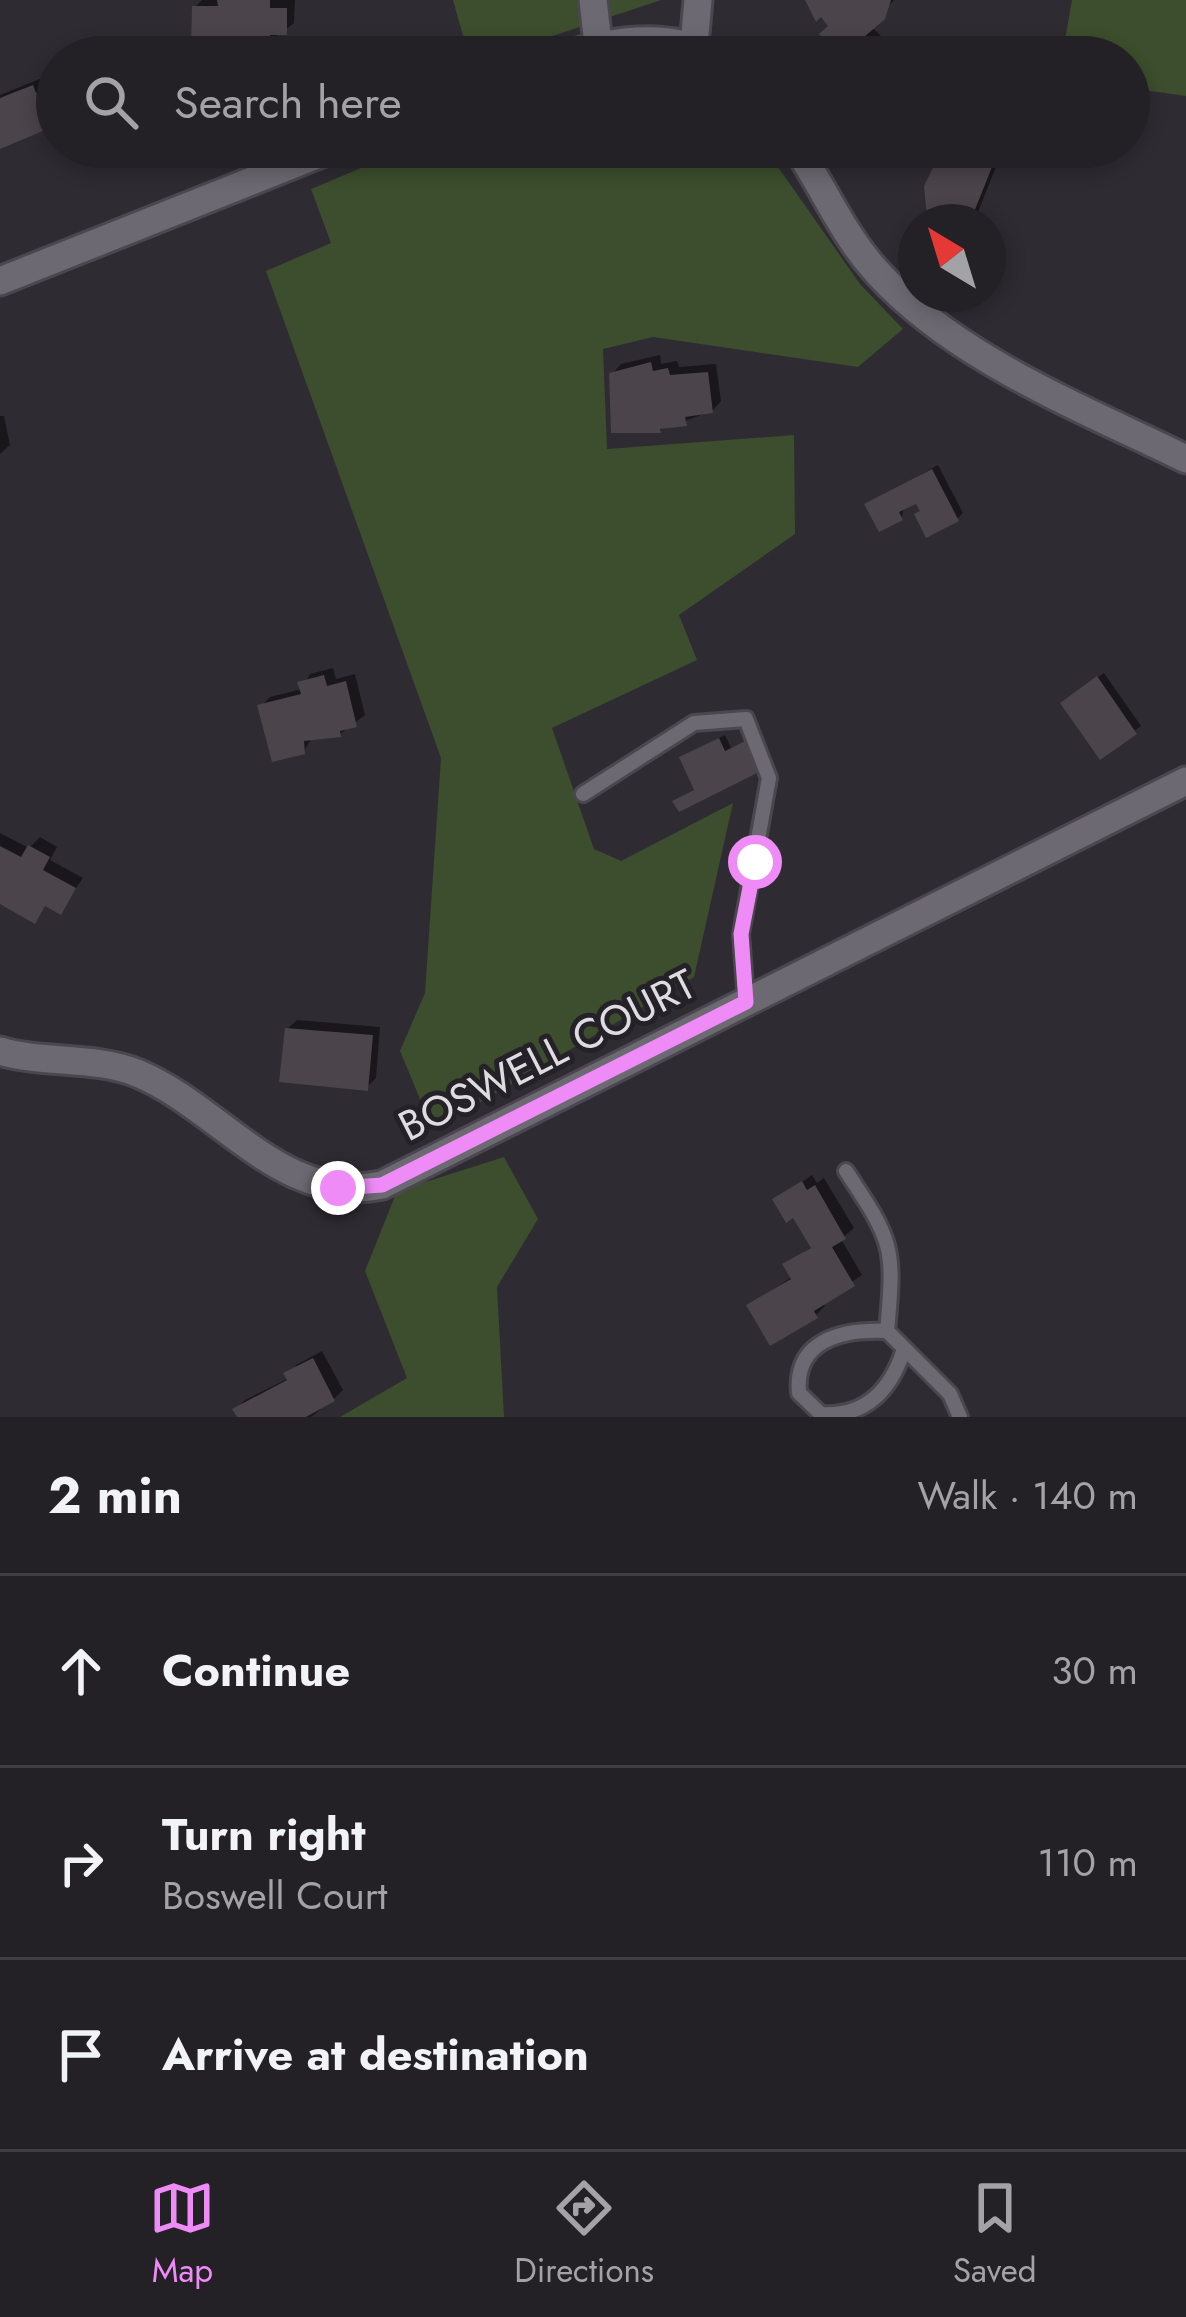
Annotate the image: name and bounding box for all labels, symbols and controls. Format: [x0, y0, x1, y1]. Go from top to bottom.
search box [36, 36, 1150, 168]
icon: search [78, 69, 144, 135]
text: Search here [174, 70, 402, 135]
north arrow [898, 204, 1006, 312]
route start [728, 835, 782, 889]
street label: BOSWELL COURT [388, 954, 706, 1156]
route end [311, 1161, 365, 1215]
text: 2 min [48, 1458, 182, 1532]
text: Walk · 140 m [917, 1467, 1138, 1524]
icon: ahead [48, 1638, 114, 1704]
text: Continue [162, 1638, 350, 1703]
text: 30 m [1051, 1642, 1138, 1699]
text: Turn right [162, 1802, 366, 1867]
icon: right [48, 1830, 114, 1896]
text: 110 m [1037, 1834, 1138, 1891]
text: Boswell Court [162, 1867, 387, 1924]
icon: arrive [48, 2022, 114, 2088]
text: Arrive at destination [162, 2022, 589, 2087]
tab: Map [149, 2175, 215, 2294]
tab: Directions [514, 2175, 654, 2294]
tab: Saved [953, 2175, 1037, 2294]

